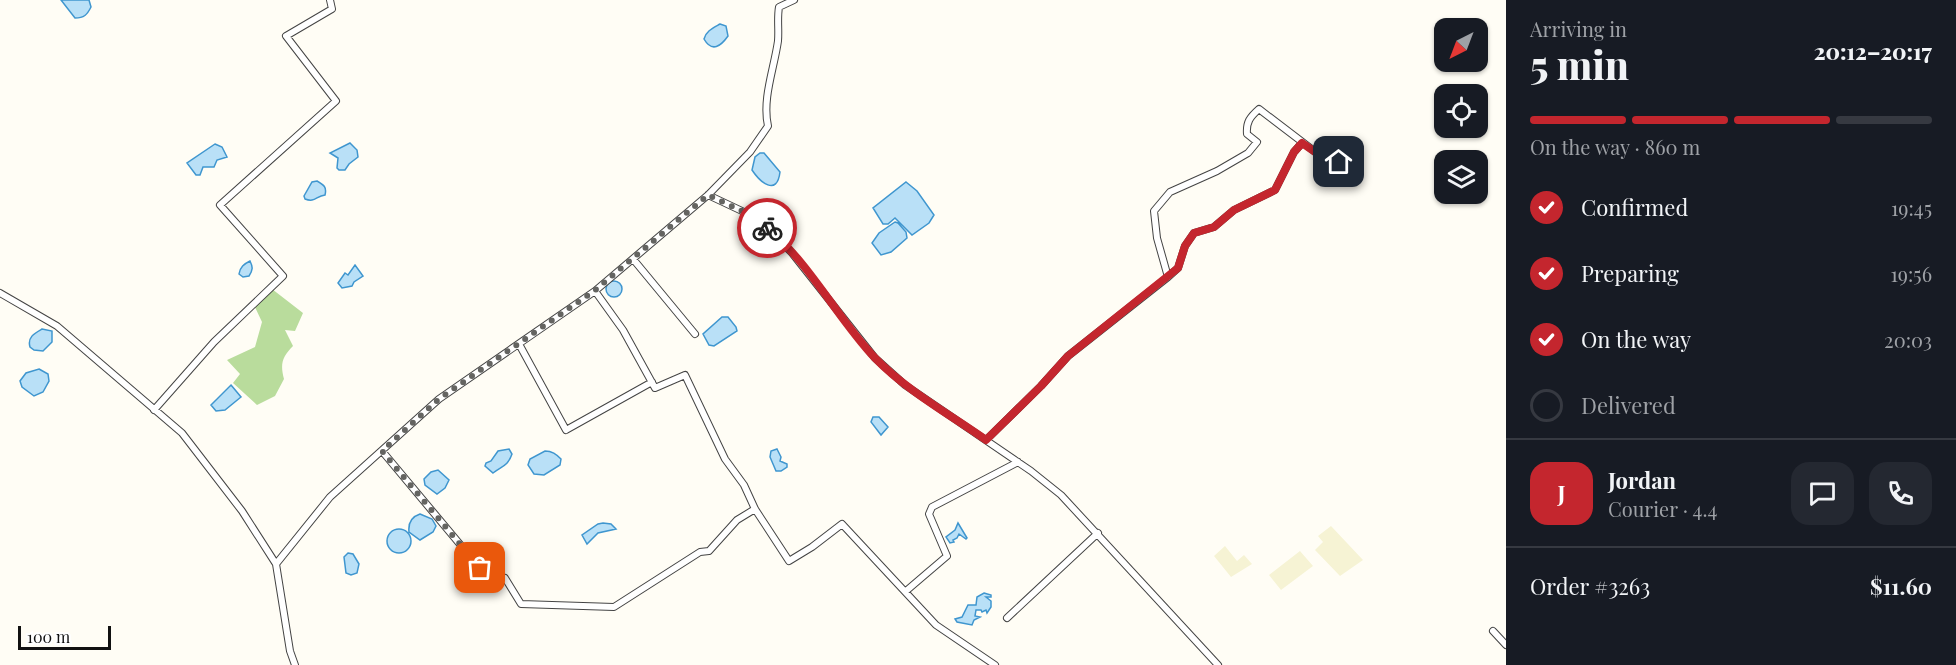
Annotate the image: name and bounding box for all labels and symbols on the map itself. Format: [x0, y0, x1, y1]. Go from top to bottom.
north arrow [1434, 18, 1488, 72]
pin [1313, 136, 1364, 187]
courier [737, 198, 797, 258]
pin [454, 542, 505, 593]
scale bar [18, 623, 111, 650]

